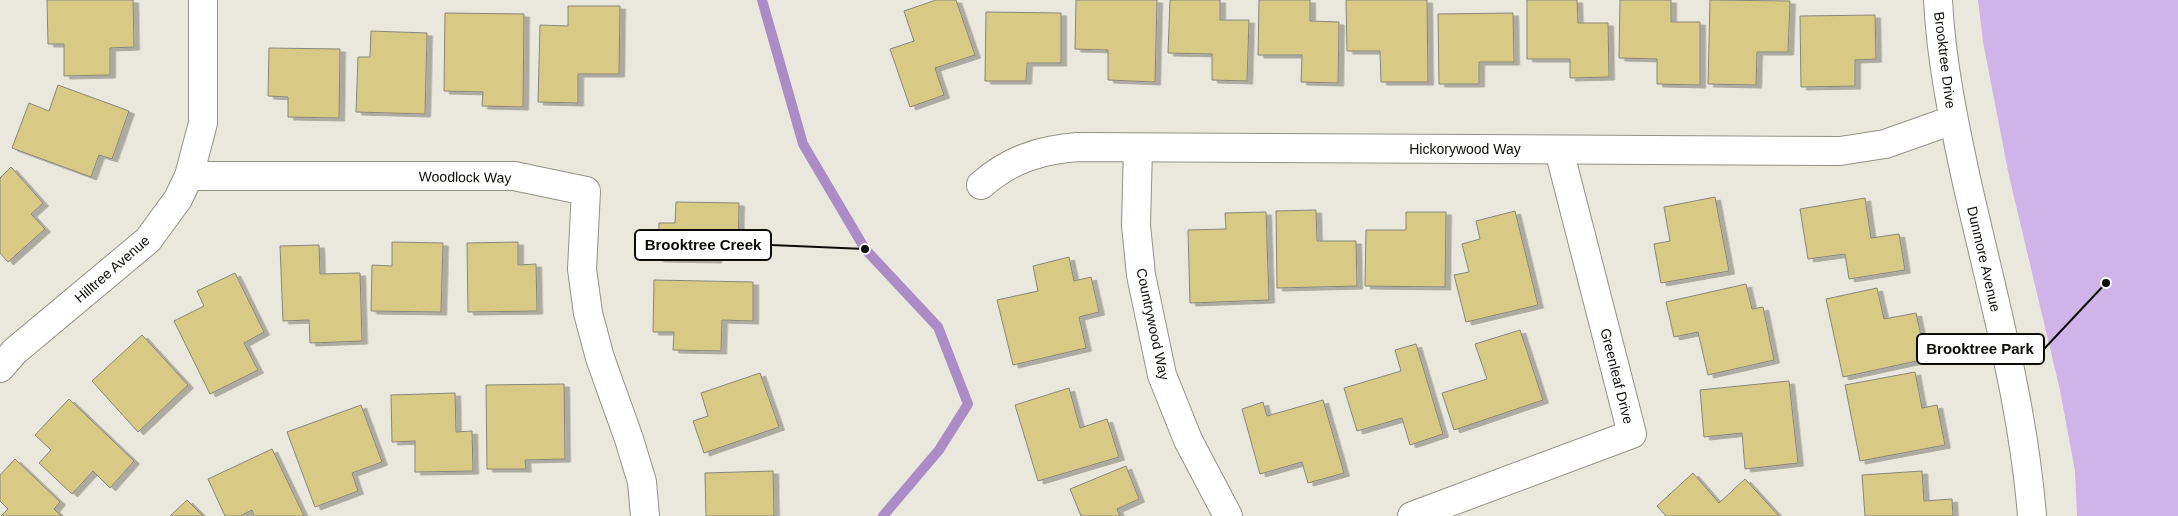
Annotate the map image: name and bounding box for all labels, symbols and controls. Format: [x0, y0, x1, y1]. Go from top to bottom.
street label: Brooktree Drive [1931, 11, 1959, 109]
street label: Hickorywood Way [1409, 141, 1521, 157]
street label: Woodlock Way [419, 168, 511, 186]
street label: Dunmore Avenue [1964, 205, 2004, 314]
callout: Brooktree Creek [635, 230, 771, 260]
street label: Hilltree Avenue [71, 232, 153, 306]
text: Brooktree Creek [645, 236, 762, 253]
street label: Countrywood Way [1133, 267, 1173, 381]
street label: Greenleaf Drive [1597, 326, 1637, 426]
callout: Brooktree Park [1917, 334, 2044, 364]
text: Brooktree Park [1926, 340, 2034, 357]

